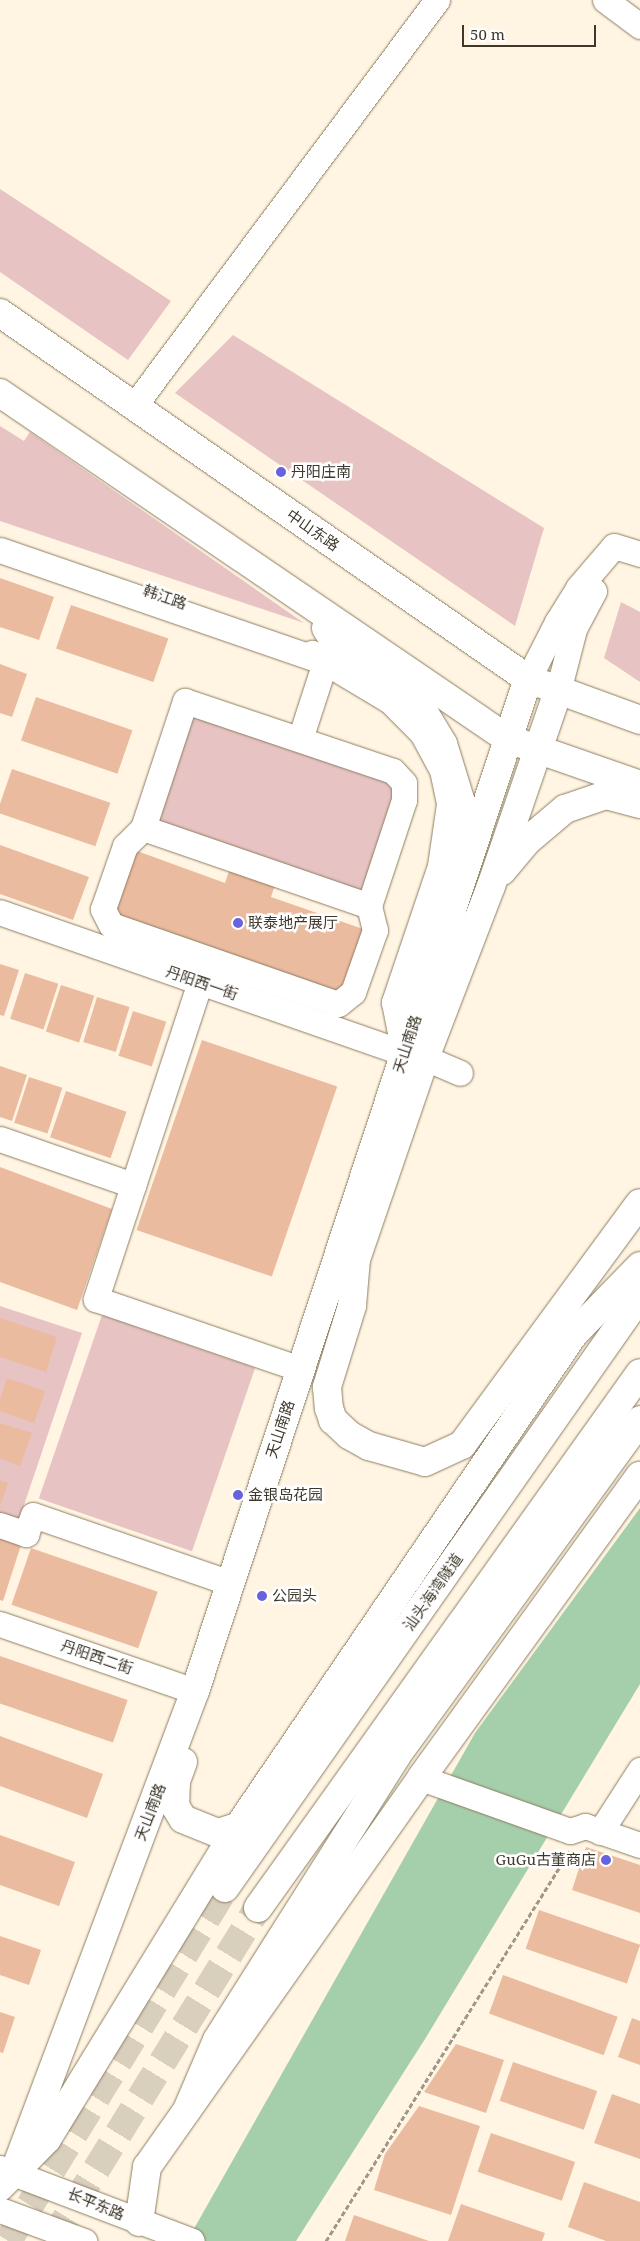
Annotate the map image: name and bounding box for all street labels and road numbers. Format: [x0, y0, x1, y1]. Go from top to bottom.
street label: 中山东路 [283, 505, 343, 555]
street label: 韩江路 [141, 581, 189, 613]
street label: 丹阳西一街 [164, 962, 240, 1004]
street label: 天山南路 [389, 1013, 425, 1075]
street label: 天山南路 [262, 1398, 298, 1460]
street label: 汕头海湾隧道 [400, 1550, 466, 1634]
street label: 丹阳西二街 [59, 1636, 135, 1678]
street label: 天山南路 [131, 1781, 169, 1843]
street label: 长平东路 [65, 2184, 127, 2224]

